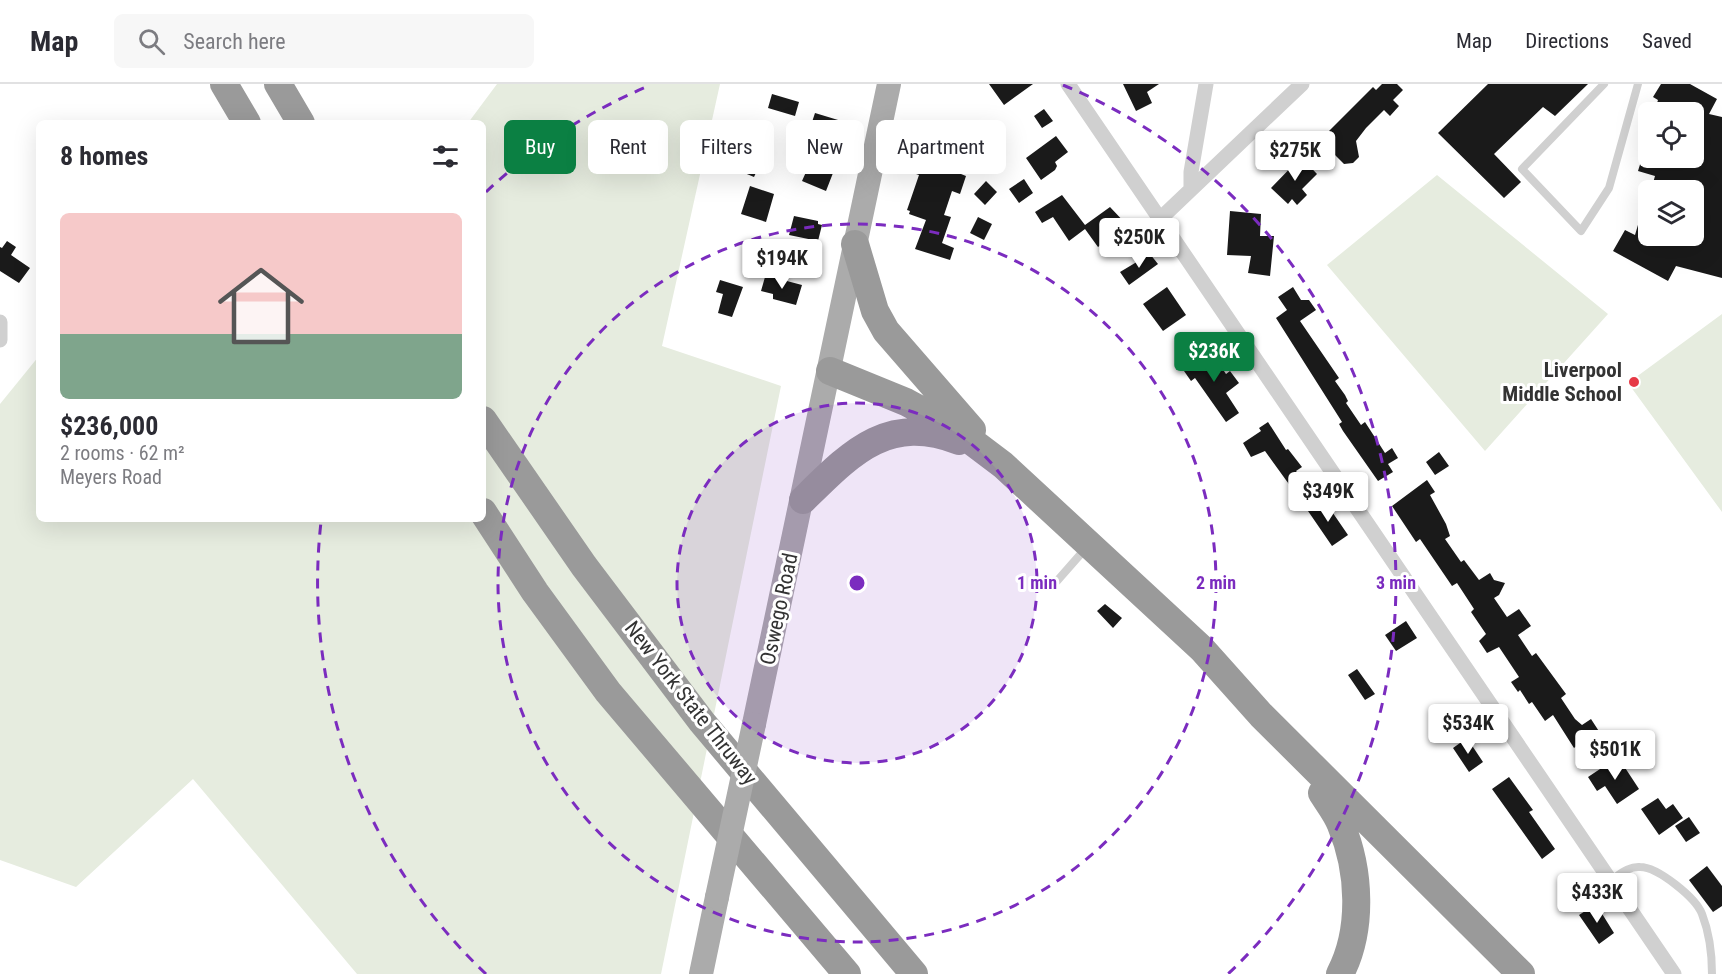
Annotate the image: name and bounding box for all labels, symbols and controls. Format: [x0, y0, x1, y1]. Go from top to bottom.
search box [114, 14, 534, 68]
text: Map [30, 25, 78, 58]
icon: search [135, 25, 168, 58]
text: Search here [183, 29, 286, 54]
text: Map [1456, 29, 1492, 53]
text: Directions [1525, 29, 1609, 53]
text: Saved [1642, 29, 1692, 53]
map controls [1638, 102, 1704, 246]
button: locate [1638, 102, 1704, 168]
chip: Buy [504, 120, 576, 174]
chip: Rent [588, 120, 668, 174]
chip: Filters [680, 120, 774, 174]
chip: New [786, 120, 864, 174]
chip: Apartment [876, 120, 1006, 174]
pin: $275K [1253, 131, 1337, 182]
text: $275K [1269, 138, 1321, 162]
icon: filters [429, 140, 462, 173]
text: 8 homes [60, 141, 148, 171]
button: layers [1638, 180, 1704, 246]
pin: $250K [1097, 218, 1181, 269]
text: $250K [1113, 225, 1165, 249]
pin: $194K [740, 239, 824, 290]
text: $194K [756, 246, 808, 270]
icon: home [207, 252, 315, 360]
pin: $236K [1172, 332, 1256, 383]
text: $236K [1188, 339, 1240, 363]
place label: Liverpool Middle School [1502, 358, 1622, 406]
marker: Liverpool Middle School [1627, 375, 1641, 389]
text: $236,000 [60, 411, 158, 441]
text: 2 rooms · 62 m² [60, 441, 185, 465]
text: Meyers Road [60, 465, 162, 489]
pin: $349K [1286, 472, 1370, 523]
text: $349K [1302, 479, 1354, 503]
street label: Oswego Road [755, 551, 803, 667]
text: 1 min [1017, 572, 1057, 593]
text: 2 min [1196, 572, 1236, 593]
text: 3 min [1376, 572, 1416, 593]
centre of rings [847, 573, 867, 593]
street label: New York State Thruway [620, 617, 762, 790]
pin: $534K [1426, 704, 1510, 755]
text: $534K [1442, 711, 1494, 735]
pin: $501K [1573, 730, 1657, 781]
text: $501K [1589, 737, 1641, 761]
pin: $433K [1555, 873, 1639, 924]
text: $433K [1571, 880, 1623, 904]

